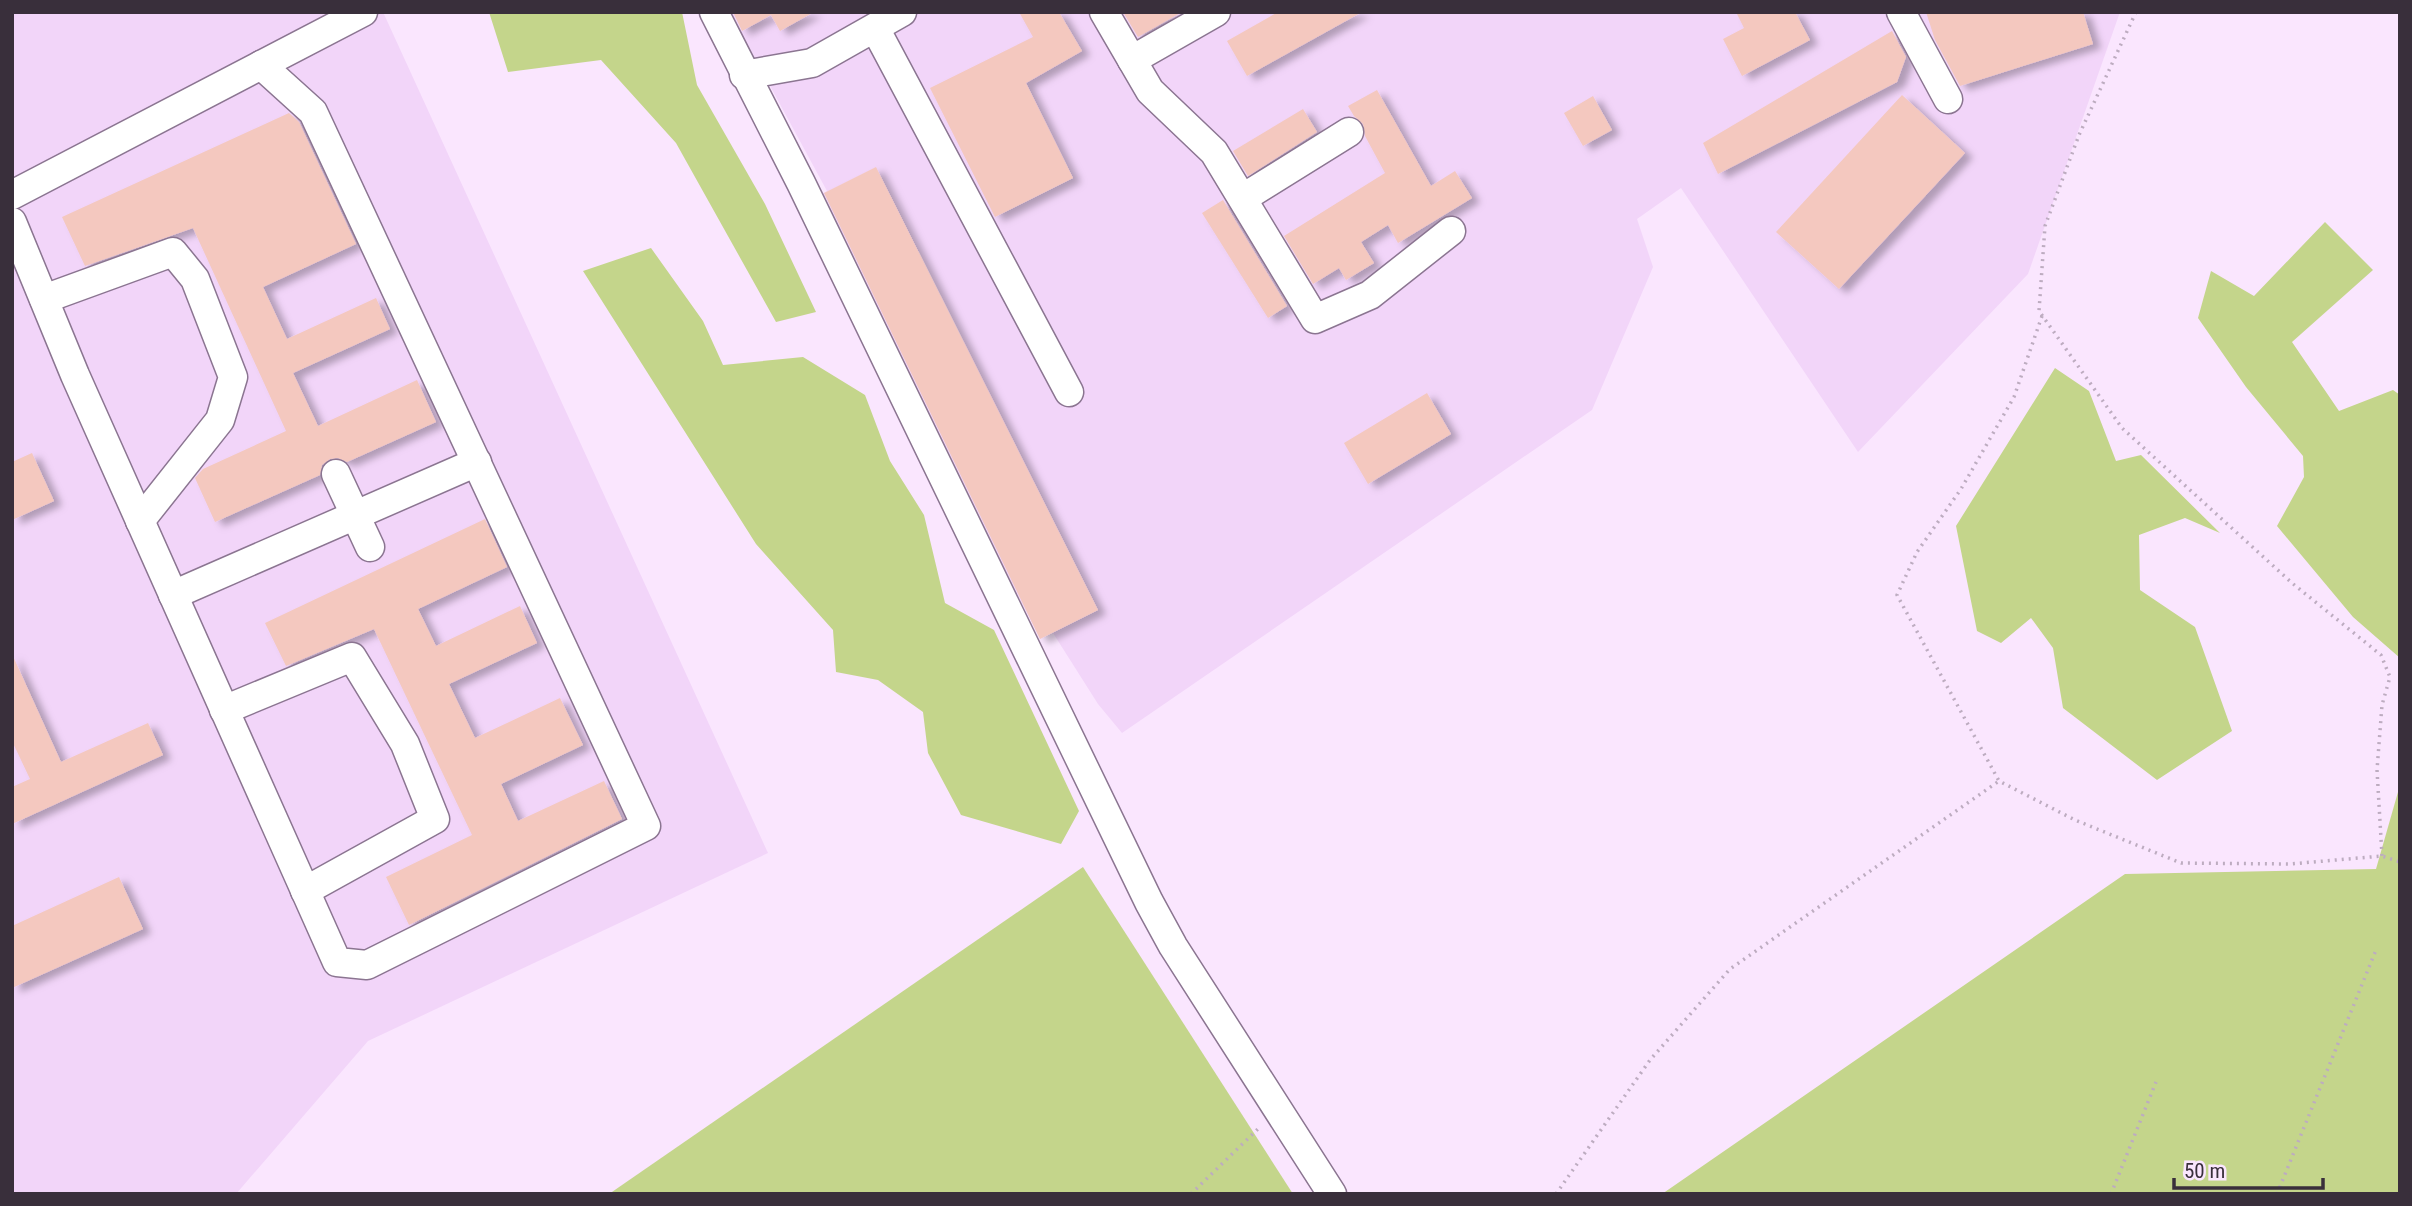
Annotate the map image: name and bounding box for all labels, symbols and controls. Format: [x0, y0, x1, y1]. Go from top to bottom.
scale bar [2174, 1146, 2323, 1190]
text: 50 m [2184, 1159, 2225, 1183]

